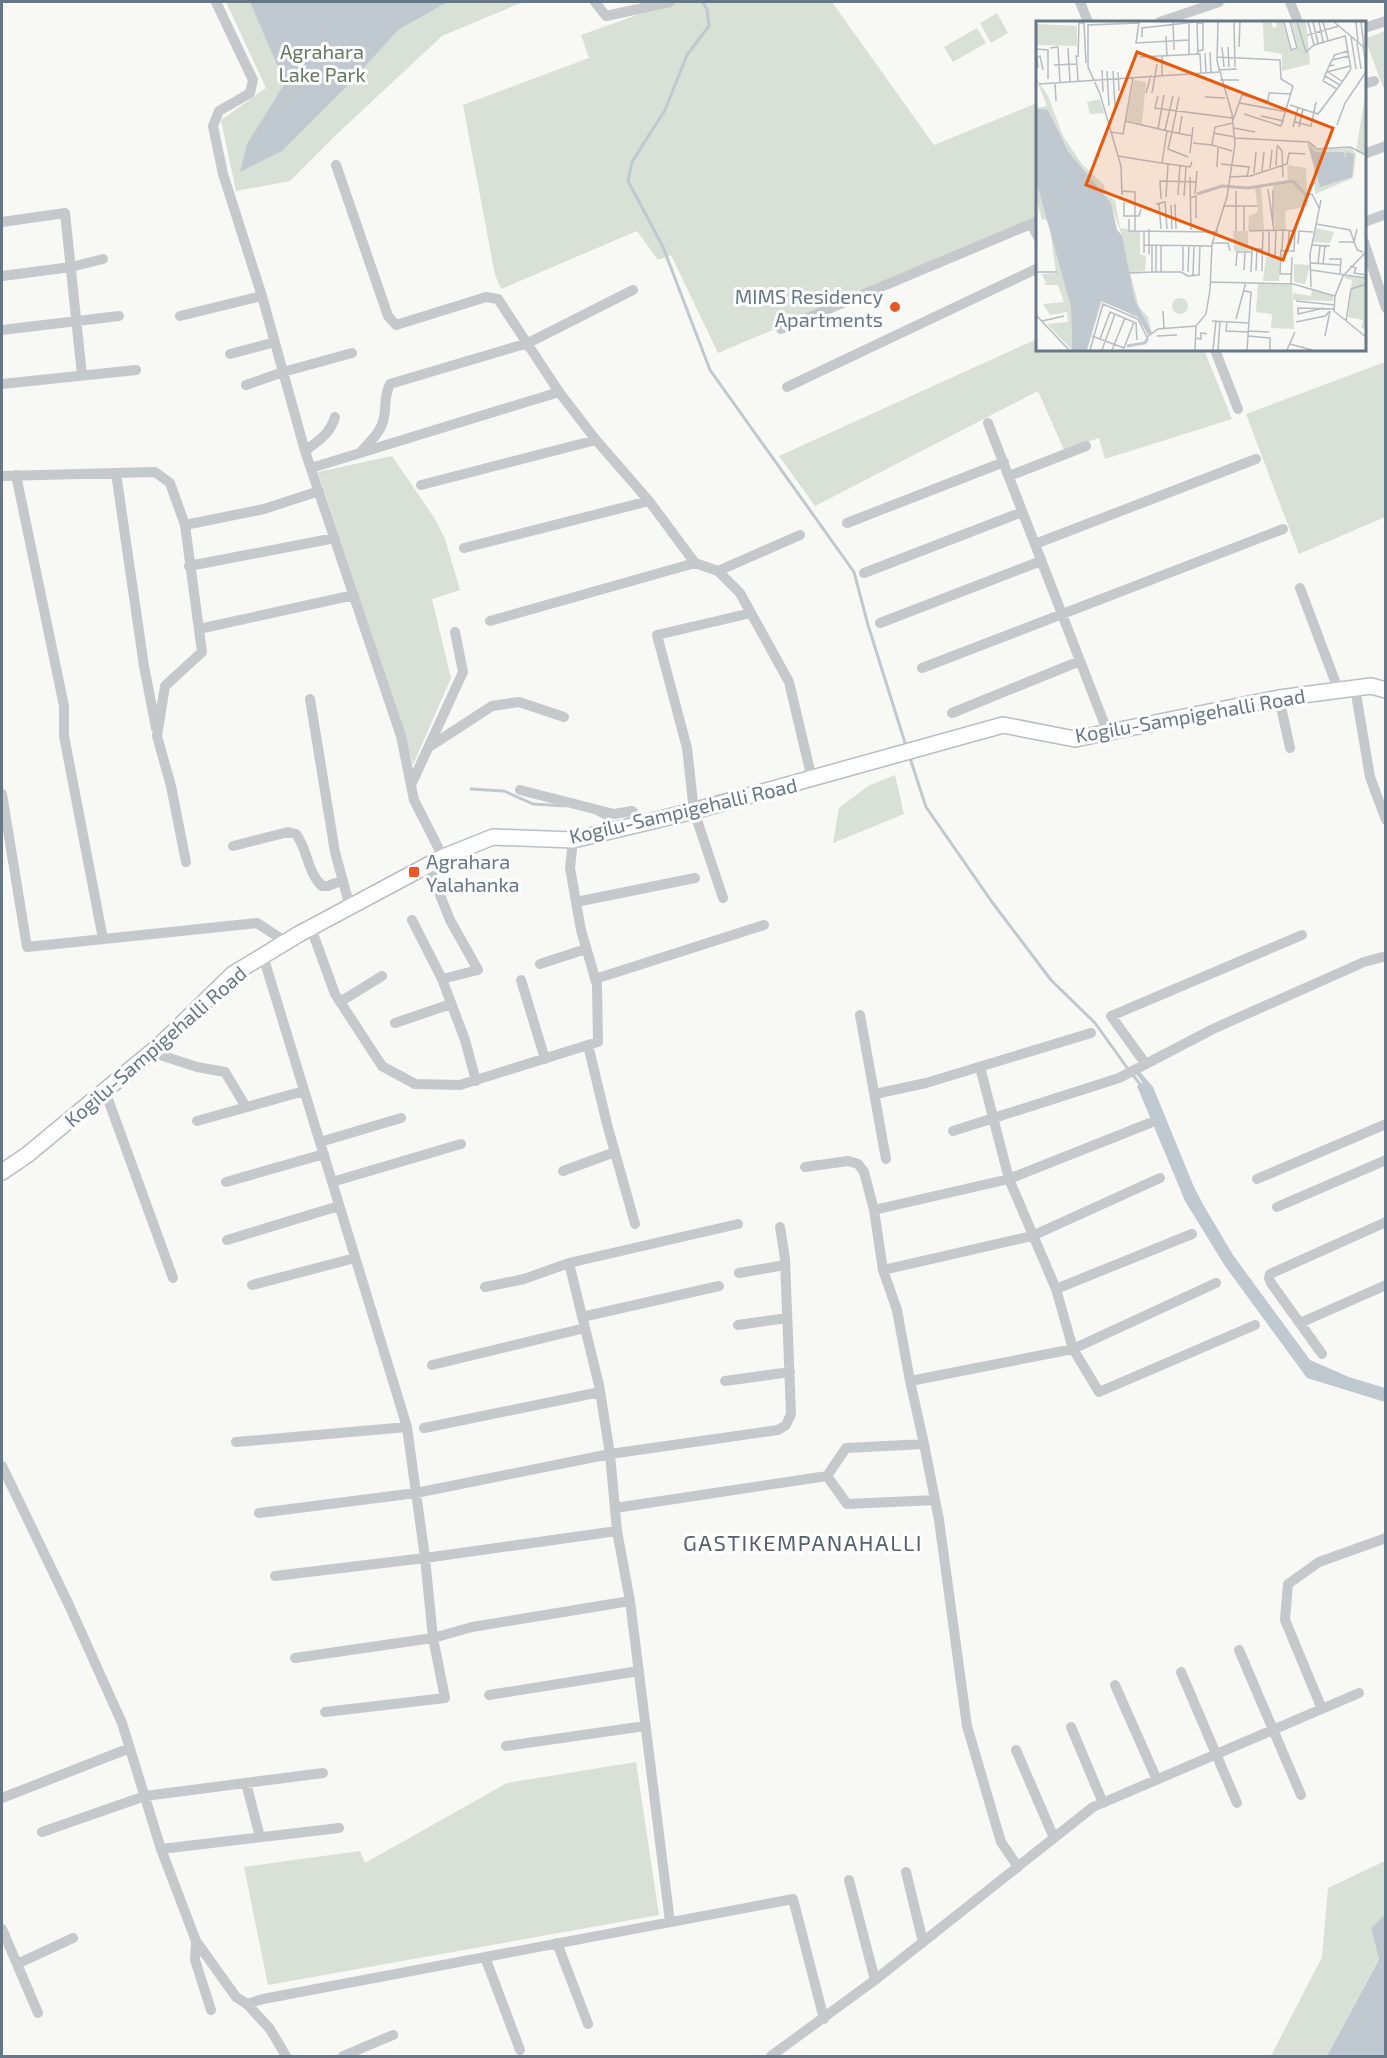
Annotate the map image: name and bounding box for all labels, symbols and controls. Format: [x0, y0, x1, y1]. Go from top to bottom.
inset map [1036, 21, 1366, 351]
park label: Agrahara Lake Park [278, 39, 366, 86]
place label: MIMS Residency Apartments [735, 284, 883, 331]
marker: MIMS Residency Apartments [888, 300, 902, 314]
street label: Kogilu-Sampigehalli Road [1073, 683, 1307, 747]
street label: Kogilu-Sampigehalli Road [567, 772, 799, 848]
place label: Agrahara Yalahanka [426, 849, 520, 896]
marker: Agrahara Yalahanka [407, 865, 421, 879]
street label: Kogilu-Sampigehalli Road [59, 960, 251, 1132]
district label: GASTIKEMPANAHALLI [683, 1529, 923, 1555]

